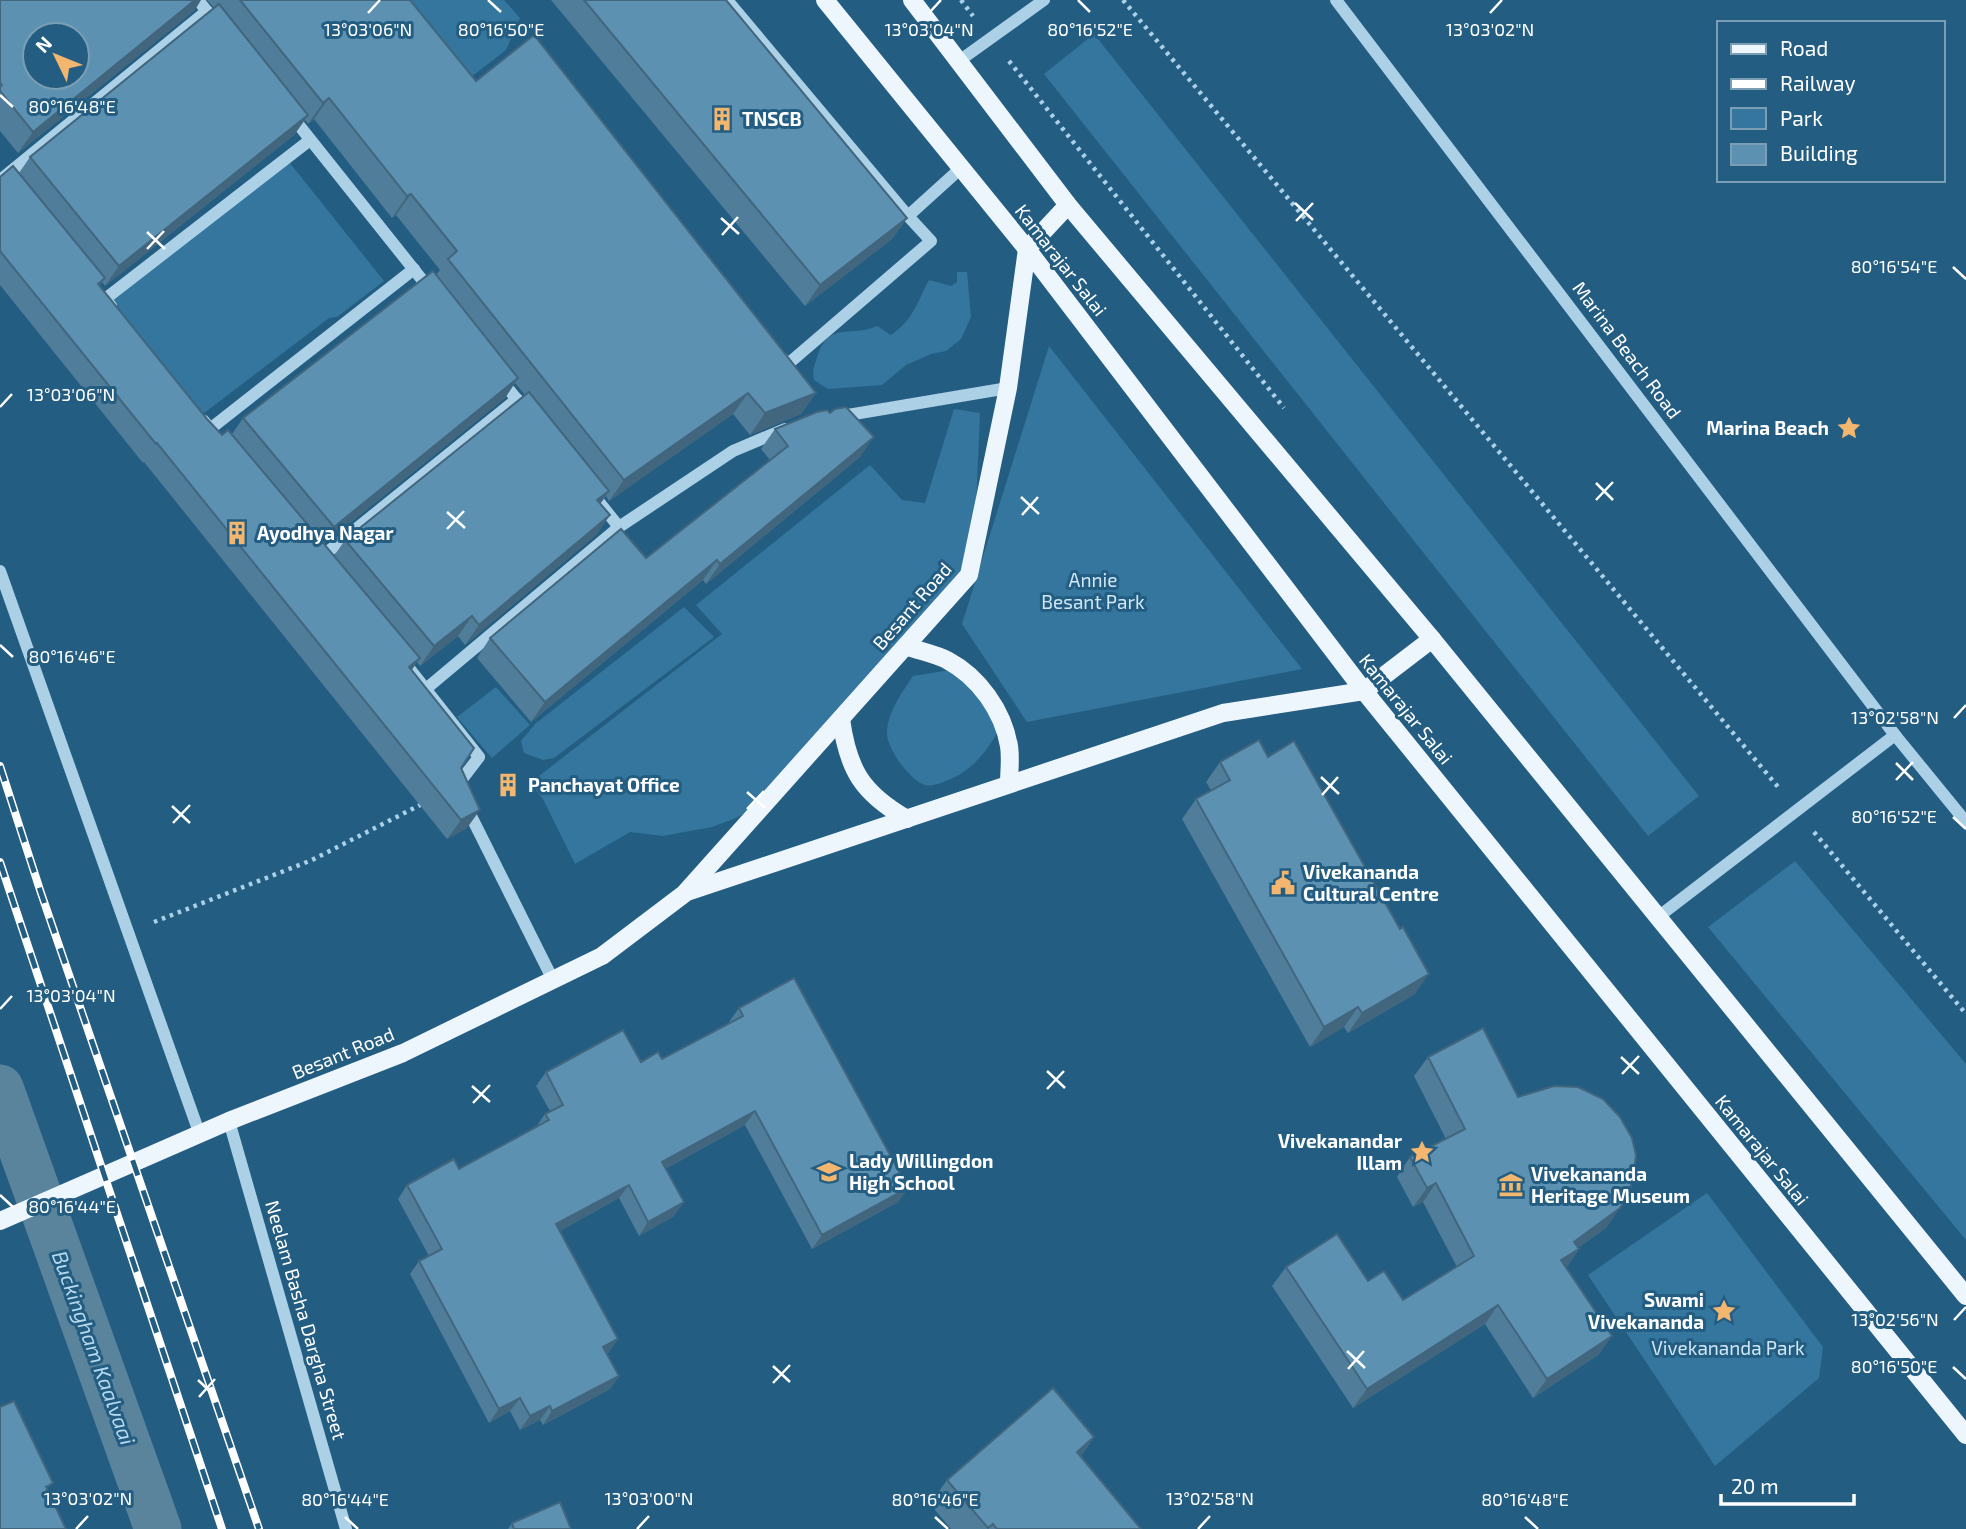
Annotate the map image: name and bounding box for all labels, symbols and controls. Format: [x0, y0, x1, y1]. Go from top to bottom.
text: 13°03'06"N [324, 18, 412, 40]
text: 80°16'50"E [458, 18, 544, 40]
text: 13°03'04"N [884, 18, 974, 40]
text: 80°16'52"E [1047, 18, 1133, 40]
text: 13°03'02"N [1446, 18, 1534, 40]
north arrow [21, 21, 91, 91]
legend [1717, 21, 1945, 182]
text: N [30, 31, 56, 57]
text: Road [1780, 35, 1828, 60]
text: Railway [1780, 70, 1856, 95]
text: 80°16'48"E [28, 95, 116, 117]
building icon: TNSCB [708, 105, 736, 133]
text: Park [1780, 105, 1823, 130]
place label: TNSCB [742, 107, 802, 130]
text: Building [1780, 140, 1858, 165]
street label: Kamarajar Salai [1011, 199, 1112, 320]
text: 80°16'54"E [1851, 255, 1937, 277]
street label: Marina Beach Road [1568, 277, 1686, 423]
text: 13°03'06"N [27, 383, 115, 405]
place icon: Marina Beach [1835, 414, 1863, 442]
place label: Marina Beach [1706, 416, 1829, 439]
building icon: Ayodhya Nagar [223, 519, 251, 547]
place label: Ayodhya Nagar [257, 521, 394, 545]
street label: Besant Road [867, 557, 956, 654]
park label: Annie Besant Park [1041, 568, 1145, 613]
text: 80°16'46"E [29, 645, 115, 667]
street label: Kamarajar Salai [1355, 649, 1458, 769]
text: 13°02'58"N [1851, 706, 1939, 728]
building icon: Panchayat Office [494, 771, 522, 799]
place label: Panchayat Office [528, 773, 680, 797]
text: 80°16'52"E [1851, 805, 1937, 827]
place label: Vivekananda Cultural Centre [1303, 860, 1439, 905]
public building icon: Vivekananda Cultural Centre [1269, 869, 1297, 897]
text: 13°03'04"N [26, 984, 116, 1006]
street label: Besant Road [288, 1022, 397, 1083]
street label: Kamarajar Salai [1711, 1090, 1814, 1210]
place label: Vivekanandar Illam [1278, 1129, 1402, 1174]
place icon: Vivekanandar Illam [1408, 1138, 1436, 1166]
place label: Lady Willingdon High School [849, 1149, 994, 1194]
school or university icon: Lady Willingdon High School [815, 1158, 843, 1186]
place label: Vivekananda Heritage Museum [1531, 1162, 1690, 1207]
museum icon: Vivekananda Heritage Museum [1497, 1171, 1525, 1199]
text: 80°16'44"E [28, 1195, 116, 1217]
street label: Neelam Basha Dargha Street [261, 1197, 352, 1442]
water label: Buckingham Kaalvaai [48, 1247, 141, 1448]
place label: Swami Vivekananda [1588, 1288, 1704, 1333]
place icon: Swami Vivekananda [1710, 1297, 1738, 1325]
text: 13°02'56"N [1851, 1308, 1939, 1330]
park label: Vivekananda Park [1651, 1336, 1805, 1359]
text: 80°16'50"E [1851, 1355, 1937, 1377]
scale bar [1721, 1462, 1854, 1506]
text: 20 m [1731, 1473, 1779, 1498]
text: 13°03'02"N [44, 1487, 132, 1509]
text: 13°03'00"N [604, 1487, 694, 1509]
text: 13°02'58"N [1166, 1487, 1254, 1509]
text: 80°16'44"E [301, 1488, 389, 1510]
text: 80°16'46"E [892, 1488, 978, 1510]
text: 80°16'48"E [1481, 1488, 1569, 1510]

